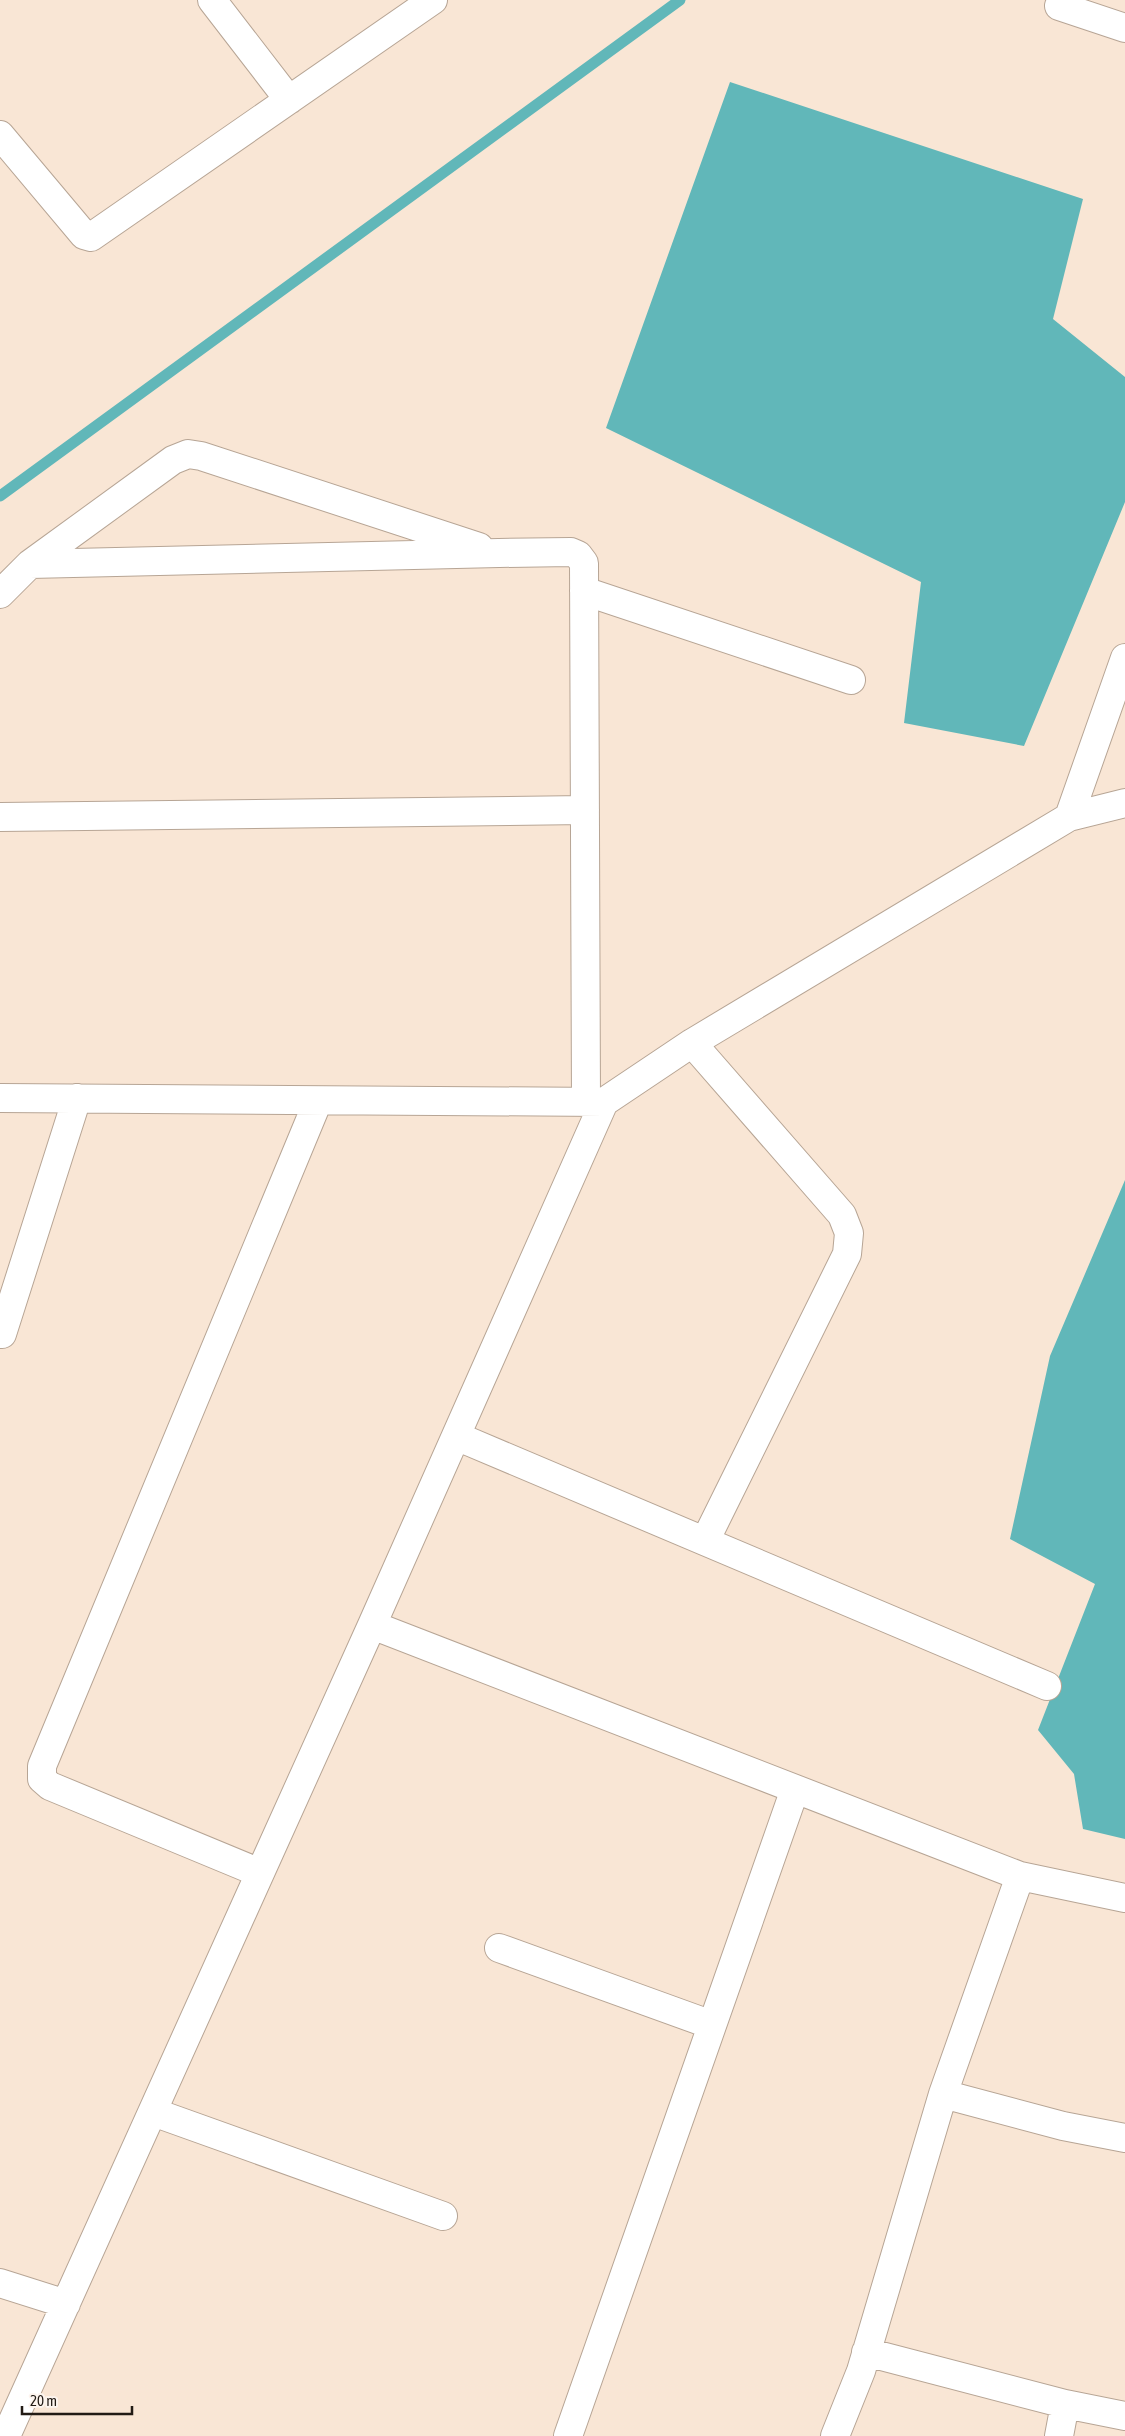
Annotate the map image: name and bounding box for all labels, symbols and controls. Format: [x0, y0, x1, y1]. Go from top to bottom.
scale bar [22, 2384, 132, 2416]
text: 20 m [30, 2392, 57, 2409]

